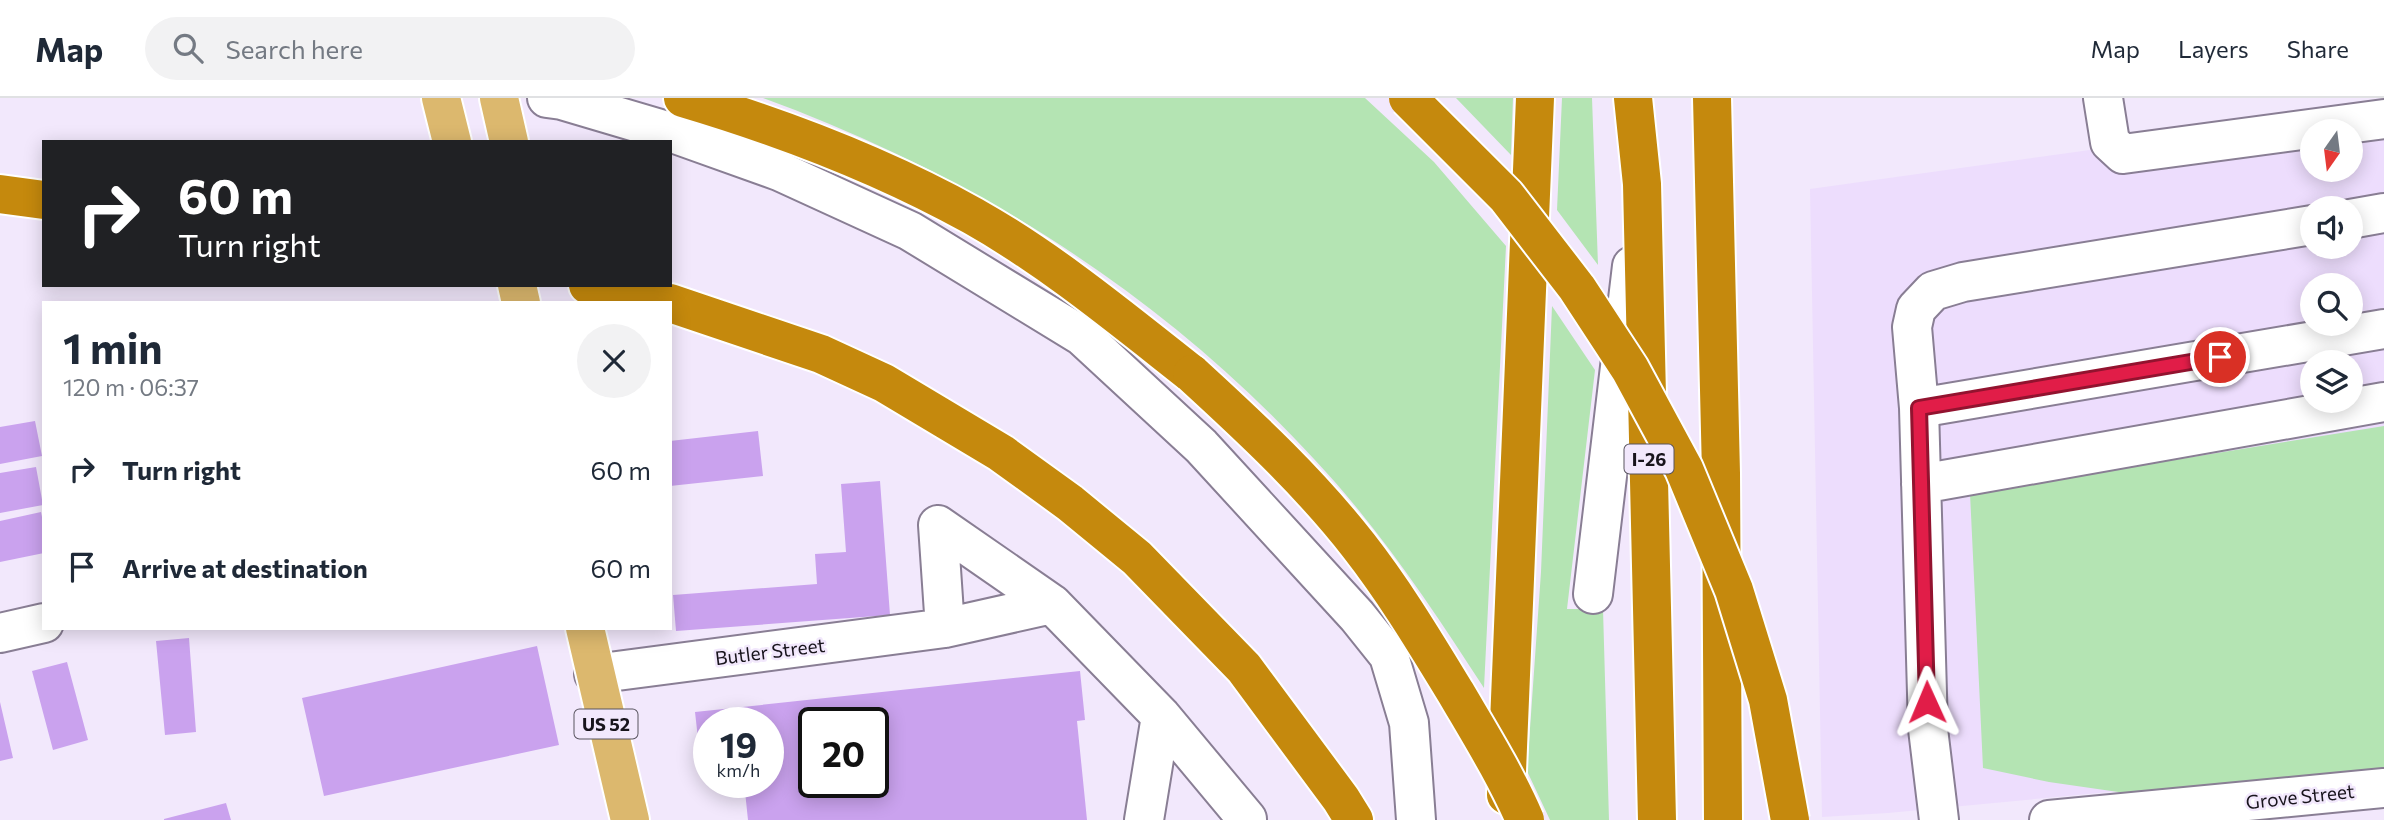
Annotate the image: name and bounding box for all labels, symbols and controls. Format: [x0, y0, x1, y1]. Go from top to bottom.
search box [145, 17, 635, 80]
text: Map [35, 28, 103, 69]
icon: search [169, 29, 207, 67]
text: Search here [225, 33, 363, 64]
text: Map [2091, 34, 2140, 63]
text: Layers [2178, 34, 2249, 63]
text: Share [2287, 34, 2349, 63]
north arrow [2300, 119, 2362, 182]
map controls [2300, 119, 2363, 413]
text: 60 m [178, 164, 293, 224]
icon: right [63, 168, 154, 259]
button: sound [2300, 196, 2363, 259]
text: Turn right [178, 224, 321, 264]
button: search [2300, 273, 2363, 336]
text: 1 min [63, 321, 163, 373]
button: close [577, 324, 651, 398]
pin [2190, 327, 2250, 387]
icon: arrive [2201, 338, 2239, 376]
button: layers [2300, 350, 2363, 413]
text: 120 m · 06:37 [63, 373, 199, 401]
road number: I-26 [1624, 444, 1674, 474]
icon: right [63, 450, 101, 488]
text: Turn right [122, 454, 241, 485]
text: 60 m [591, 454, 651, 485]
icon: arrive [63, 548, 101, 586]
text: Arrive at destination [122, 552, 368, 583]
text: 60 m [591, 552, 651, 583]
street label: Butler Street [714, 633, 826, 669]
position arrow [1890, 665, 1964, 739]
speed limit sign: 20 [798, 707, 889, 798]
road number: US 52 [574, 710, 638, 738]
text: 19 [720, 722, 757, 765]
text: km/h [717, 759, 760, 781]
street label: Grove Street [2245, 779, 2356, 813]

